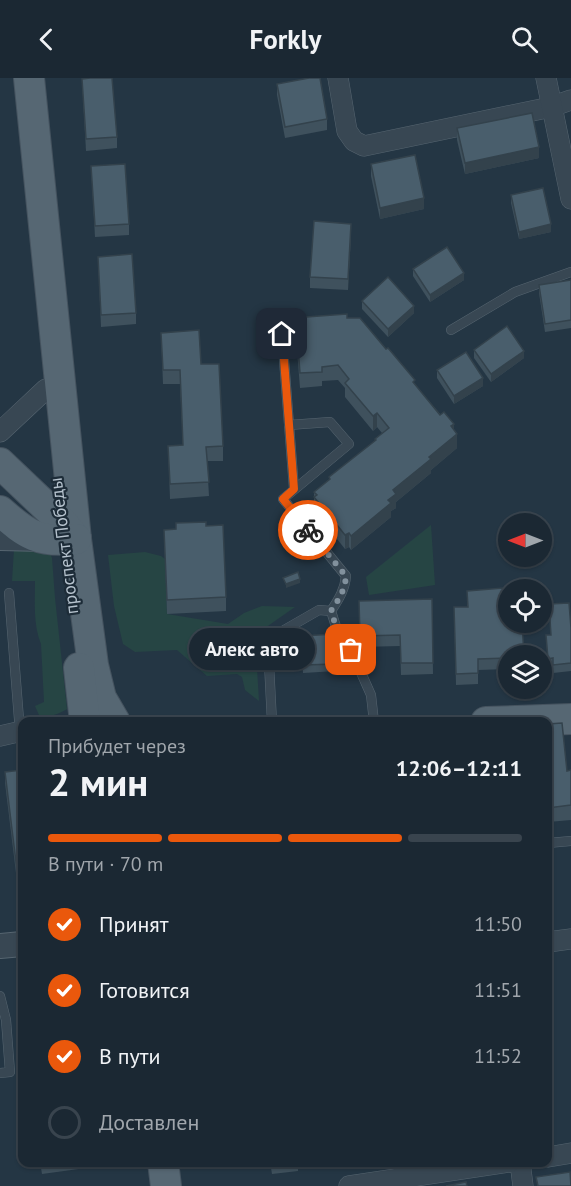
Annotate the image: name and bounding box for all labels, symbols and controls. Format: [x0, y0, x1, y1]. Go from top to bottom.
text: Forkly [250, 22, 321, 56]
icon: back [30, 23, 63, 56]
icon: search [508, 23, 541, 56]
pin [256, 308, 307, 359]
icon: home [265, 317, 298, 350]
street label: проспект Победы [44, 476, 83, 616]
courier [278, 500, 338, 560]
north arrow [498, 513, 552, 567]
map controls [498, 513, 552, 699]
icon: bike [292, 514, 325, 547]
button: locate [498, 579, 552, 633]
pin [325, 624, 376, 675]
callout: Алекс авто [189, 629, 315, 671]
icon: bag [334, 633, 367, 666]
text: Алекс авто [205, 636, 299, 662]
button: layers [498, 645, 552, 699]
text: Прибудет через [48, 733, 186, 759]
text: 12:06–12:11 [396, 754, 522, 782]
text: 2 мин [48, 756, 148, 807]
text: В пути · 70 m [48, 851, 163, 877]
icon: check [48, 908, 81, 941]
text: Принят [99, 910, 169, 938]
text: 11:50 [474, 911, 522, 937]
icon: check [48, 974, 81, 1007]
text: Готовится [99, 976, 190, 1004]
text: 11:51 [474, 977, 522, 1003]
icon: check [48, 1040, 81, 1073]
text: В пути [99, 1042, 161, 1070]
text: 11:52 [474, 1043, 522, 1069]
text: Доставлен [99, 1108, 199, 1136]

